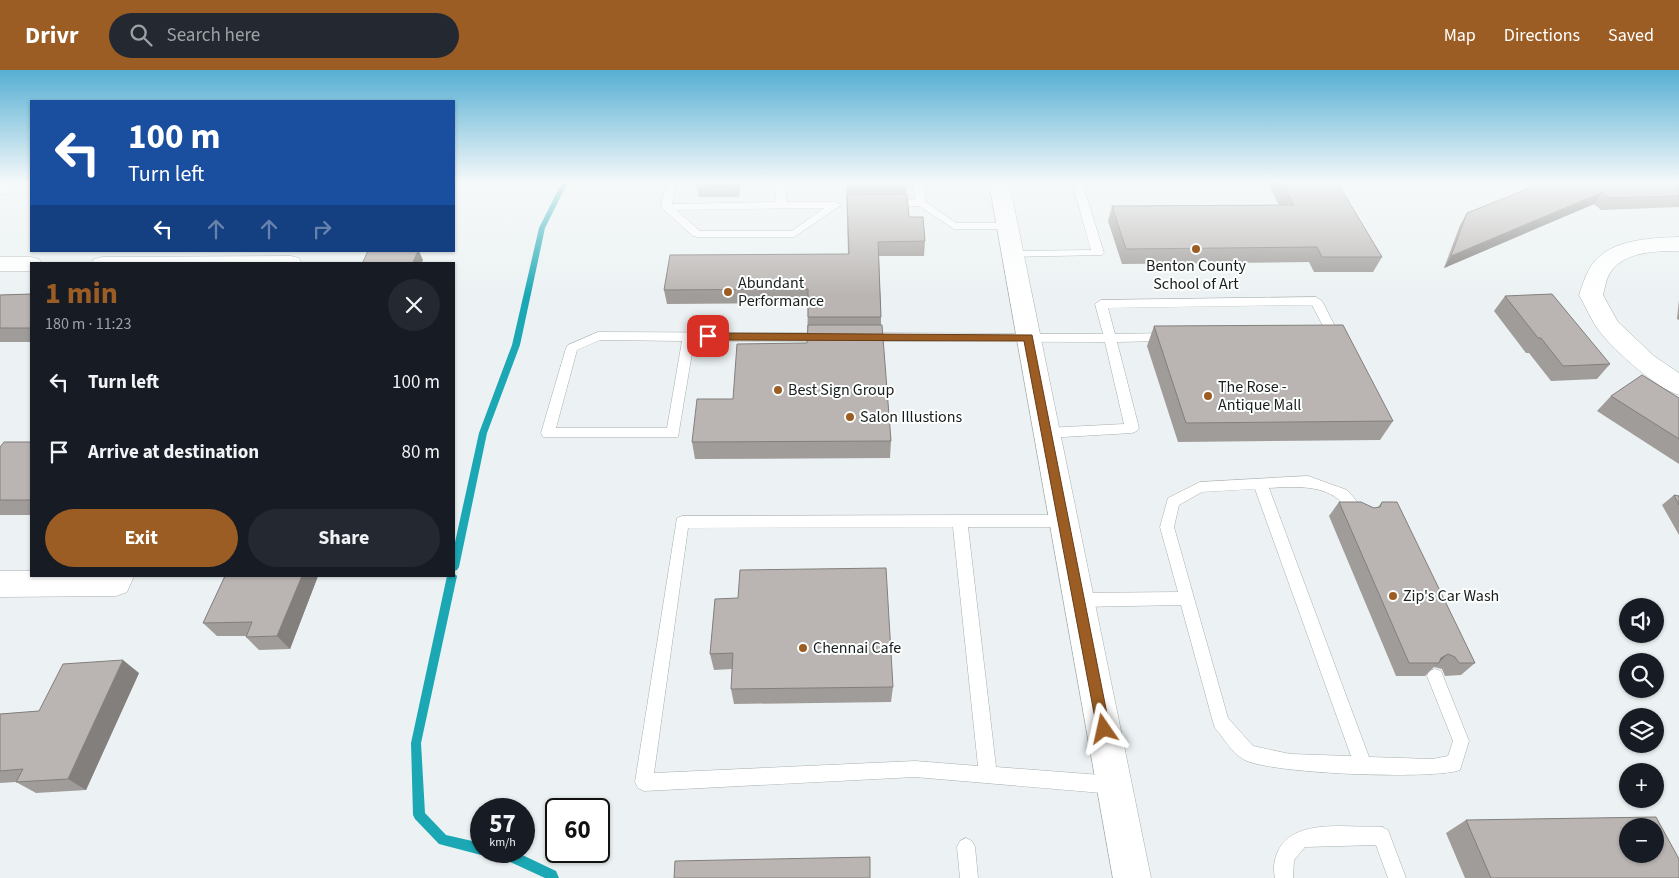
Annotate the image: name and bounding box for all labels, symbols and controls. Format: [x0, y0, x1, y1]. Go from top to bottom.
search box [109, 13, 459, 58]
text: Drivr [25, 18, 79, 53]
icon: search [127, 21, 155, 49]
text: Search here [167, 22, 260, 49]
text: Map [1444, 23, 1476, 48]
text: Directions [1504, 23, 1580, 48]
text: Saved [1608, 23, 1654, 48]
text: 100 m [128, 112, 220, 162]
icon: left [45, 120, 110, 185]
text: Turn left [128, 158, 204, 190]
icon: left [149, 215, 177, 243]
icon: ahead [202, 215, 230, 243]
icon: ahead [255, 215, 283, 243]
icon: right [308, 215, 336, 243]
marker: Benton County School of Art [1190, 243, 1202, 255]
place label: Benton County School of Art [1146, 255, 1247, 295]
text: 1 min [45, 272, 118, 315]
place label: Abundant Performance [738, 272, 824, 312]
button: close [388, 279, 440, 331]
marker: Abundant Performance [722, 286, 734, 298]
text: 180 m · 11:23 [45, 313, 132, 335]
pin [687, 315, 729, 357]
icon: arrive [694, 322, 722, 350]
icon: left [45, 368, 73, 396]
text: Turn left [88, 369, 159, 396]
text: 100 m [392, 369, 440, 396]
place label: The Rose - Antique Mall [1218, 376, 1301, 416]
place label: Best Sign Group [788, 379, 894, 401]
marker: Best Sign Group [772, 384, 784, 396]
marker: The Rose - Antique Mall [1202, 390, 1214, 402]
place label: Salon Illustions [860, 406, 963, 428]
marker: Salon Illustions [844, 411, 856, 423]
icon: arrive [45, 438, 73, 466]
text: Arrive at destination [88, 439, 259, 466]
text: 80 m [402, 439, 440, 466]
button: Exit [45, 509, 238, 567]
button: Share [248, 509, 440, 567]
place label: Zip's Car Wash [1403, 585, 1499, 607]
marker: Zip's Car Wash [1387, 590, 1399, 602]
map controls [1619, 598, 1664, 863]
button: sound [1619, 598, 1664, 643]
place label: Chennai Cafe [813, 637, 901, 659]
marker: Chennai Cafe [797, 642, 809, 654]
button: search [1619, 653, 1664, 698]
position arrow [1077, 702, 1129, 754]
button: layers [1619, 708, 1664, 753]
button: + [1619, 763, 1664, 808]
speed limit sign: 60 [545, 798, 610, 863]
text: 57 [489, 806, 516, 842]
button: − [1619, 818, 1664, 863]
text: km/h [489, 834, 516, 851]

